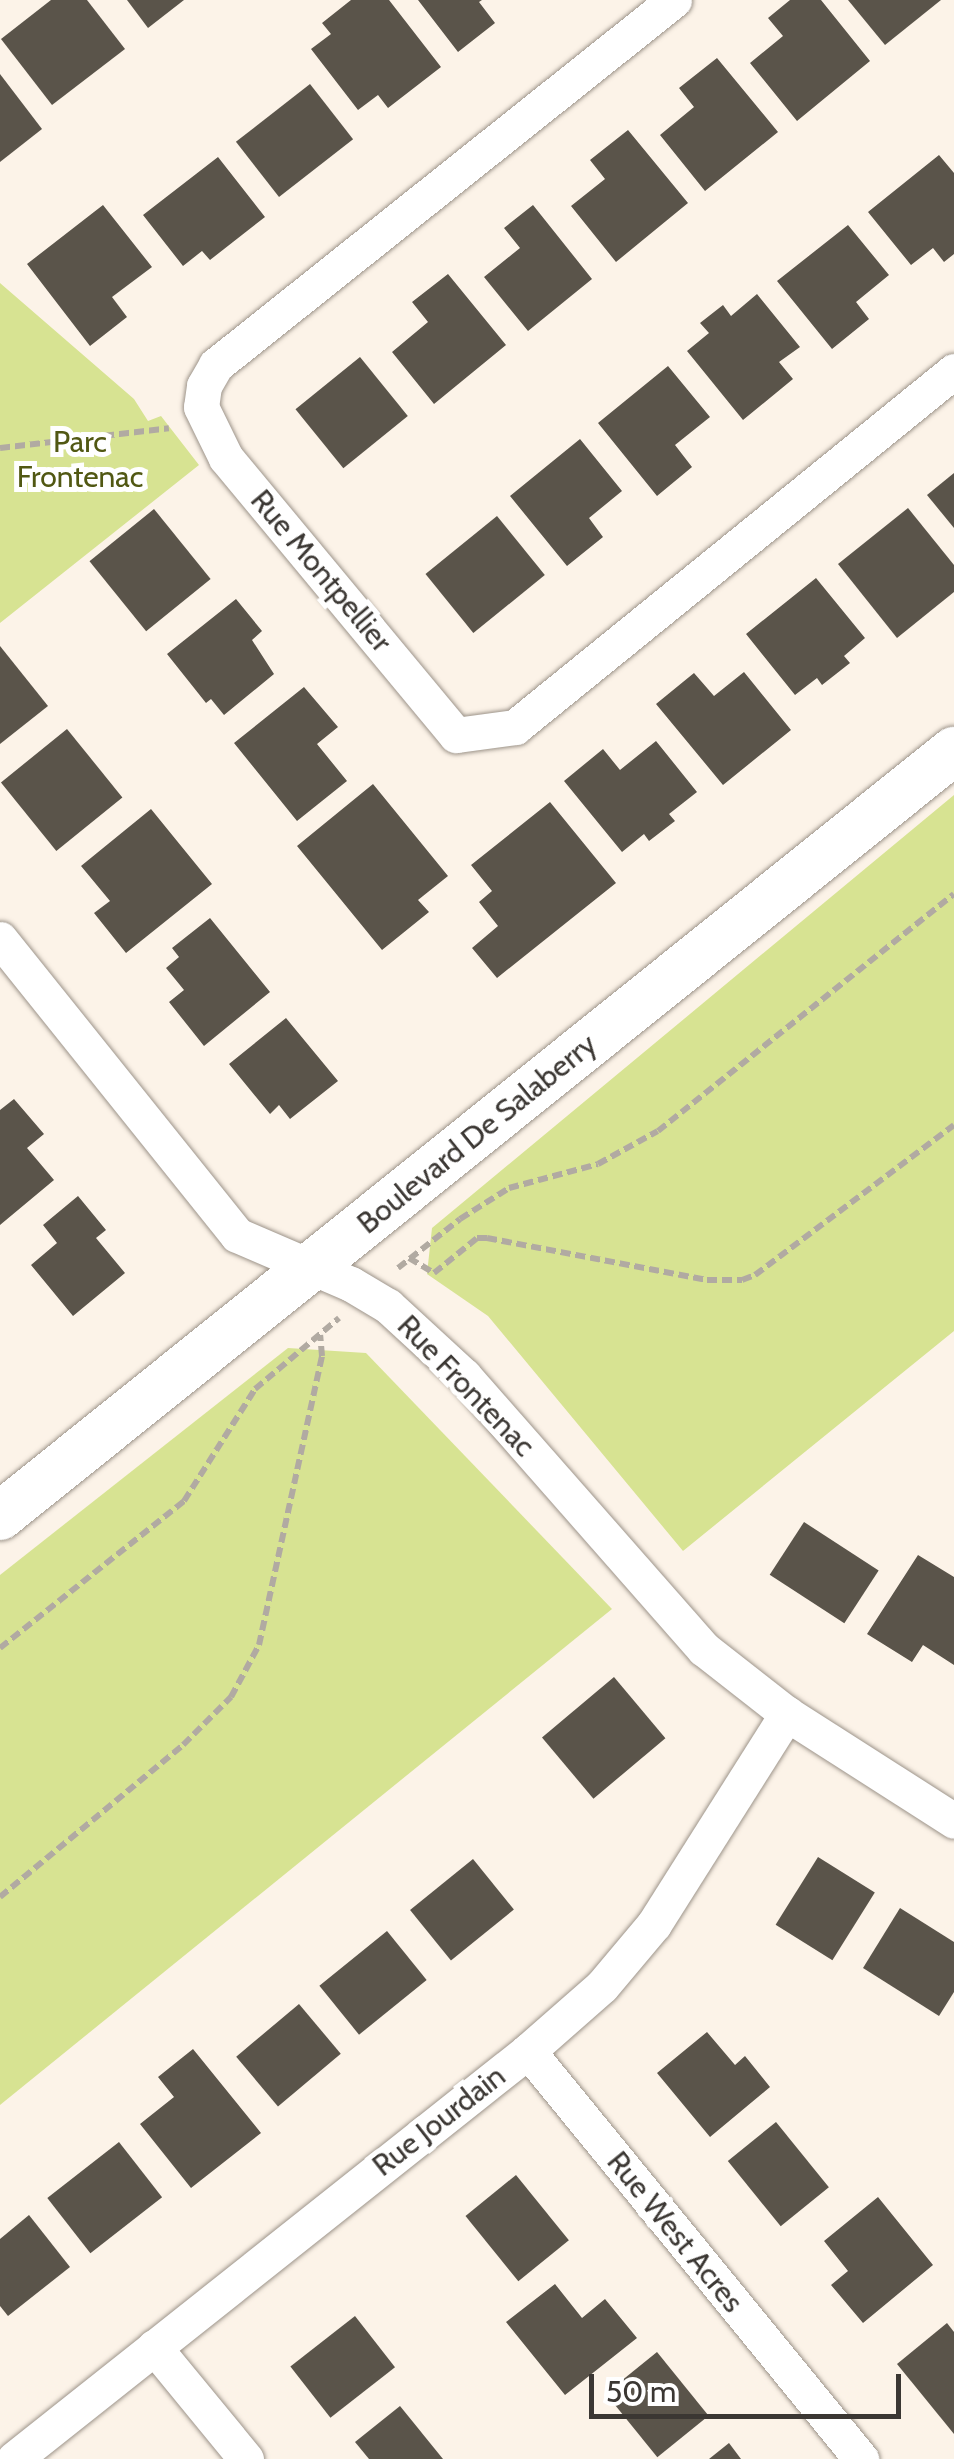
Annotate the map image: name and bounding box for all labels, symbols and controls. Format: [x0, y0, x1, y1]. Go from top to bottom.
park label: Parc Frontenac [17, 424, 143, 494]
street label: Rue Montpellier [243, 483, 399, 659]
street label: Boulevard De Salaberry [350, 1027, 604, 1241]
street label: Rue Frontenac [390, 1308, 542, 1464]
street label: Rue Jourdain [366, 2058, 512, 2184]
street label: Rue West Acres [599, 2144, 751, 2320]
scale bar [594, 2354, 906, 2416]
text: 50 m [606, 2373, 676, 2410]

